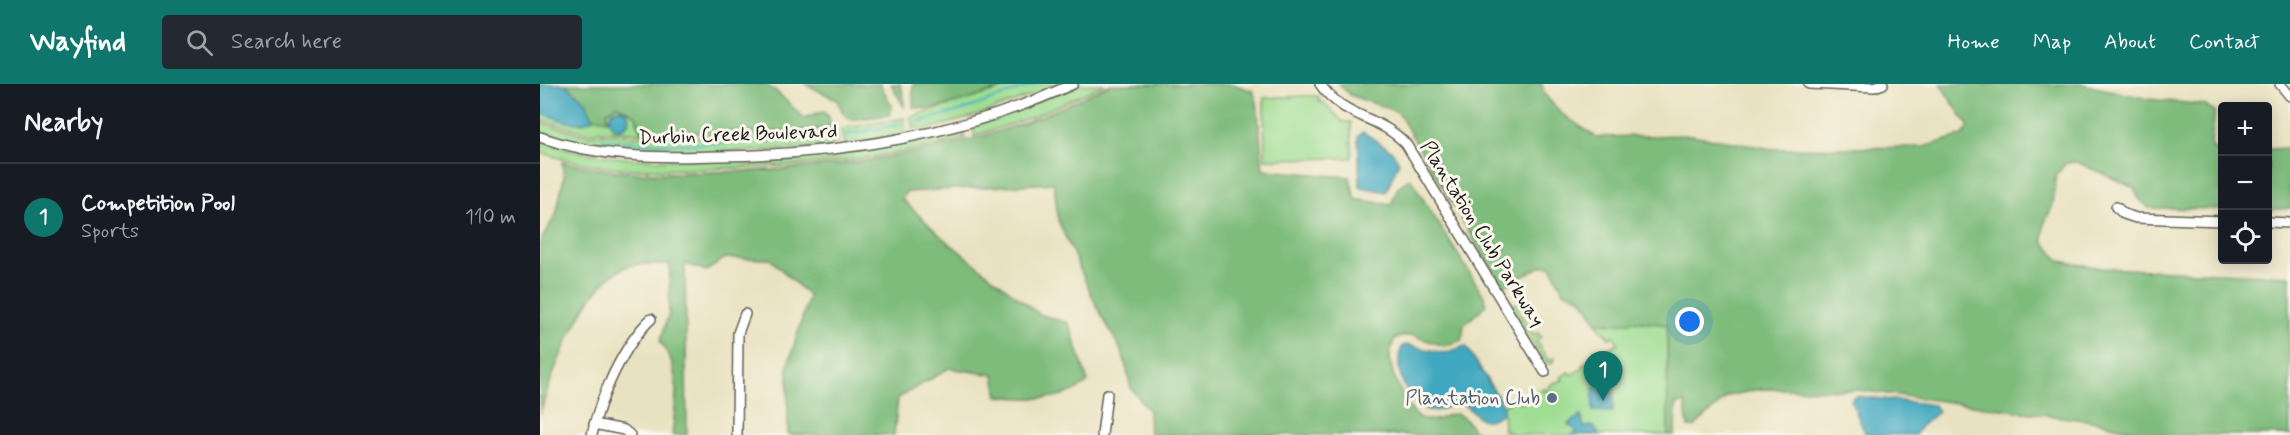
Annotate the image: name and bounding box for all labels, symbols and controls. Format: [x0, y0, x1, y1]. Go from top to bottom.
search box [162, 15, 582, 69]
text: Wayfind [30, 24, 126, 61]
icon: search [183, 26, 216, 59]
text: Search here [231, 28, 342, 56]
text: Home [1948, 28, 2000, 56]
text: Map [2033, 28, 2071, 56]
text: About [2104, 28, 2156, 56]
text: Contact [2189, 28, 2260, 56]
map controls [2218, 102, 2272, 264]
button: + [2218, 102, 2272, 156]
text: Nearby [24, 106, 103, 140]
street label: Durbin Creek Boulevard [638, 118, 838, 152]
street label: Plantation Club Parkway [1414, 136, 1550, 332]
button: − [2218, 156, 2272, 210]
text: Competition Pool [81, 190, 235, 218]
text: 1 [39, 204, 48, 231]
text: 110 m [465, 204, 516, 231]
button: locate [2218, 210, 2272, 264]
text: Sports [81, 218, 139, 245]
your location [1675, 307, 1704, 336]
pin: 1 [1584, 352, 1622, 401]
place label: Plantation Club [1405, 385, 1540, 412]
marker: Plantation Club [1545, 391, 1559, 405]

